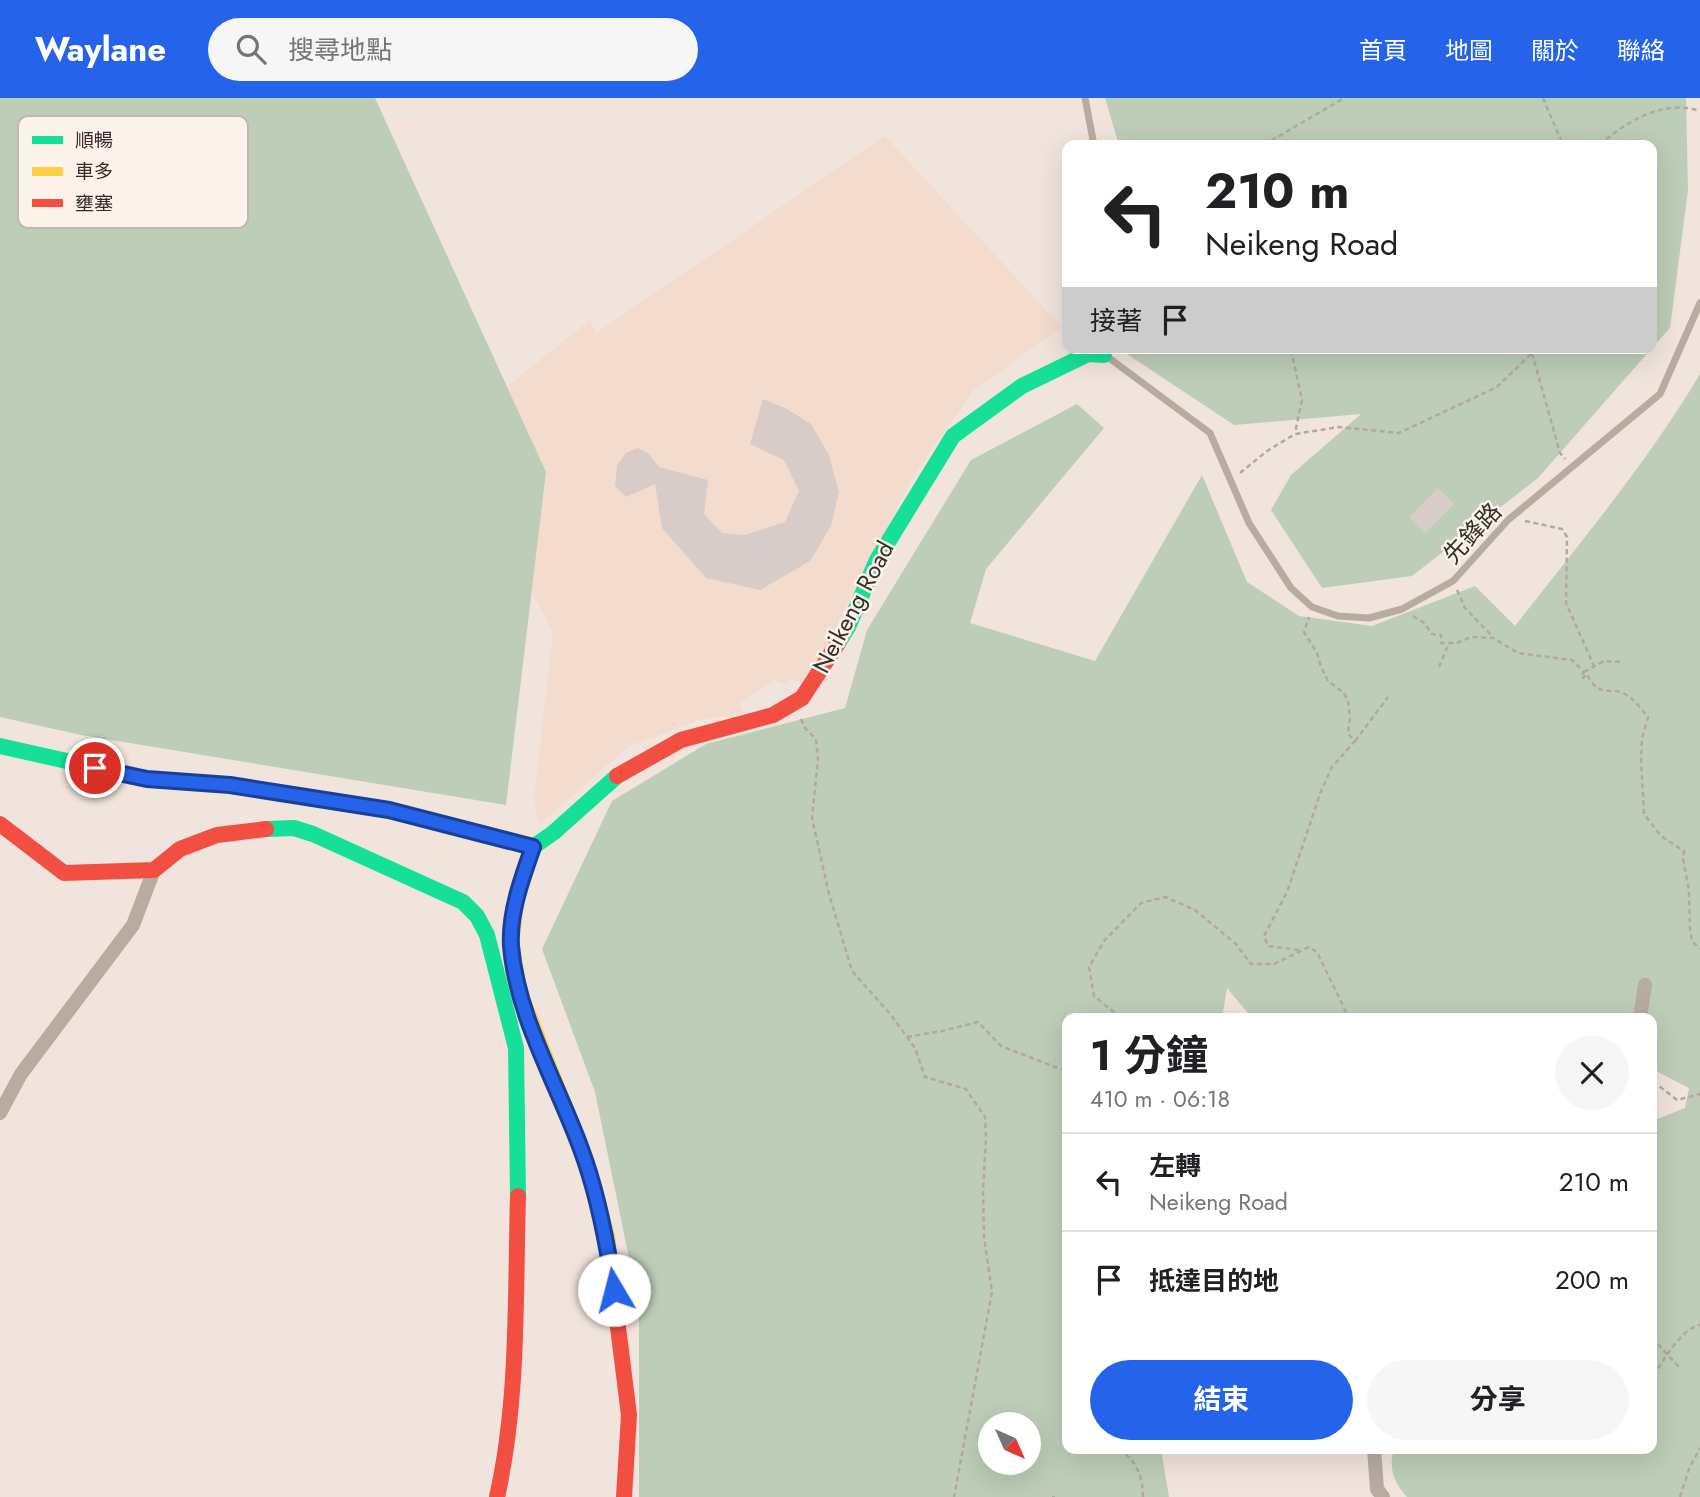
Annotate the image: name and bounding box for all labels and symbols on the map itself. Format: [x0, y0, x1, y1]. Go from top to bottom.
legend [18, 116, 248, 228]
text: 順暢 [75, 127, 113, 154]
text: 車多 [75, 158, 113, 185]
text: 壅塞 [75, 190, 113, 217]
street label: 先鋒路 [1435, 495, 1509, 571]
street label: Neikeng Road [804, 535, 902, 679]
pin [65, 738, 125, 798]
position arrow [577, 1253, 651, 1327]
north arrow [978, 1412, 1041, 1475]

